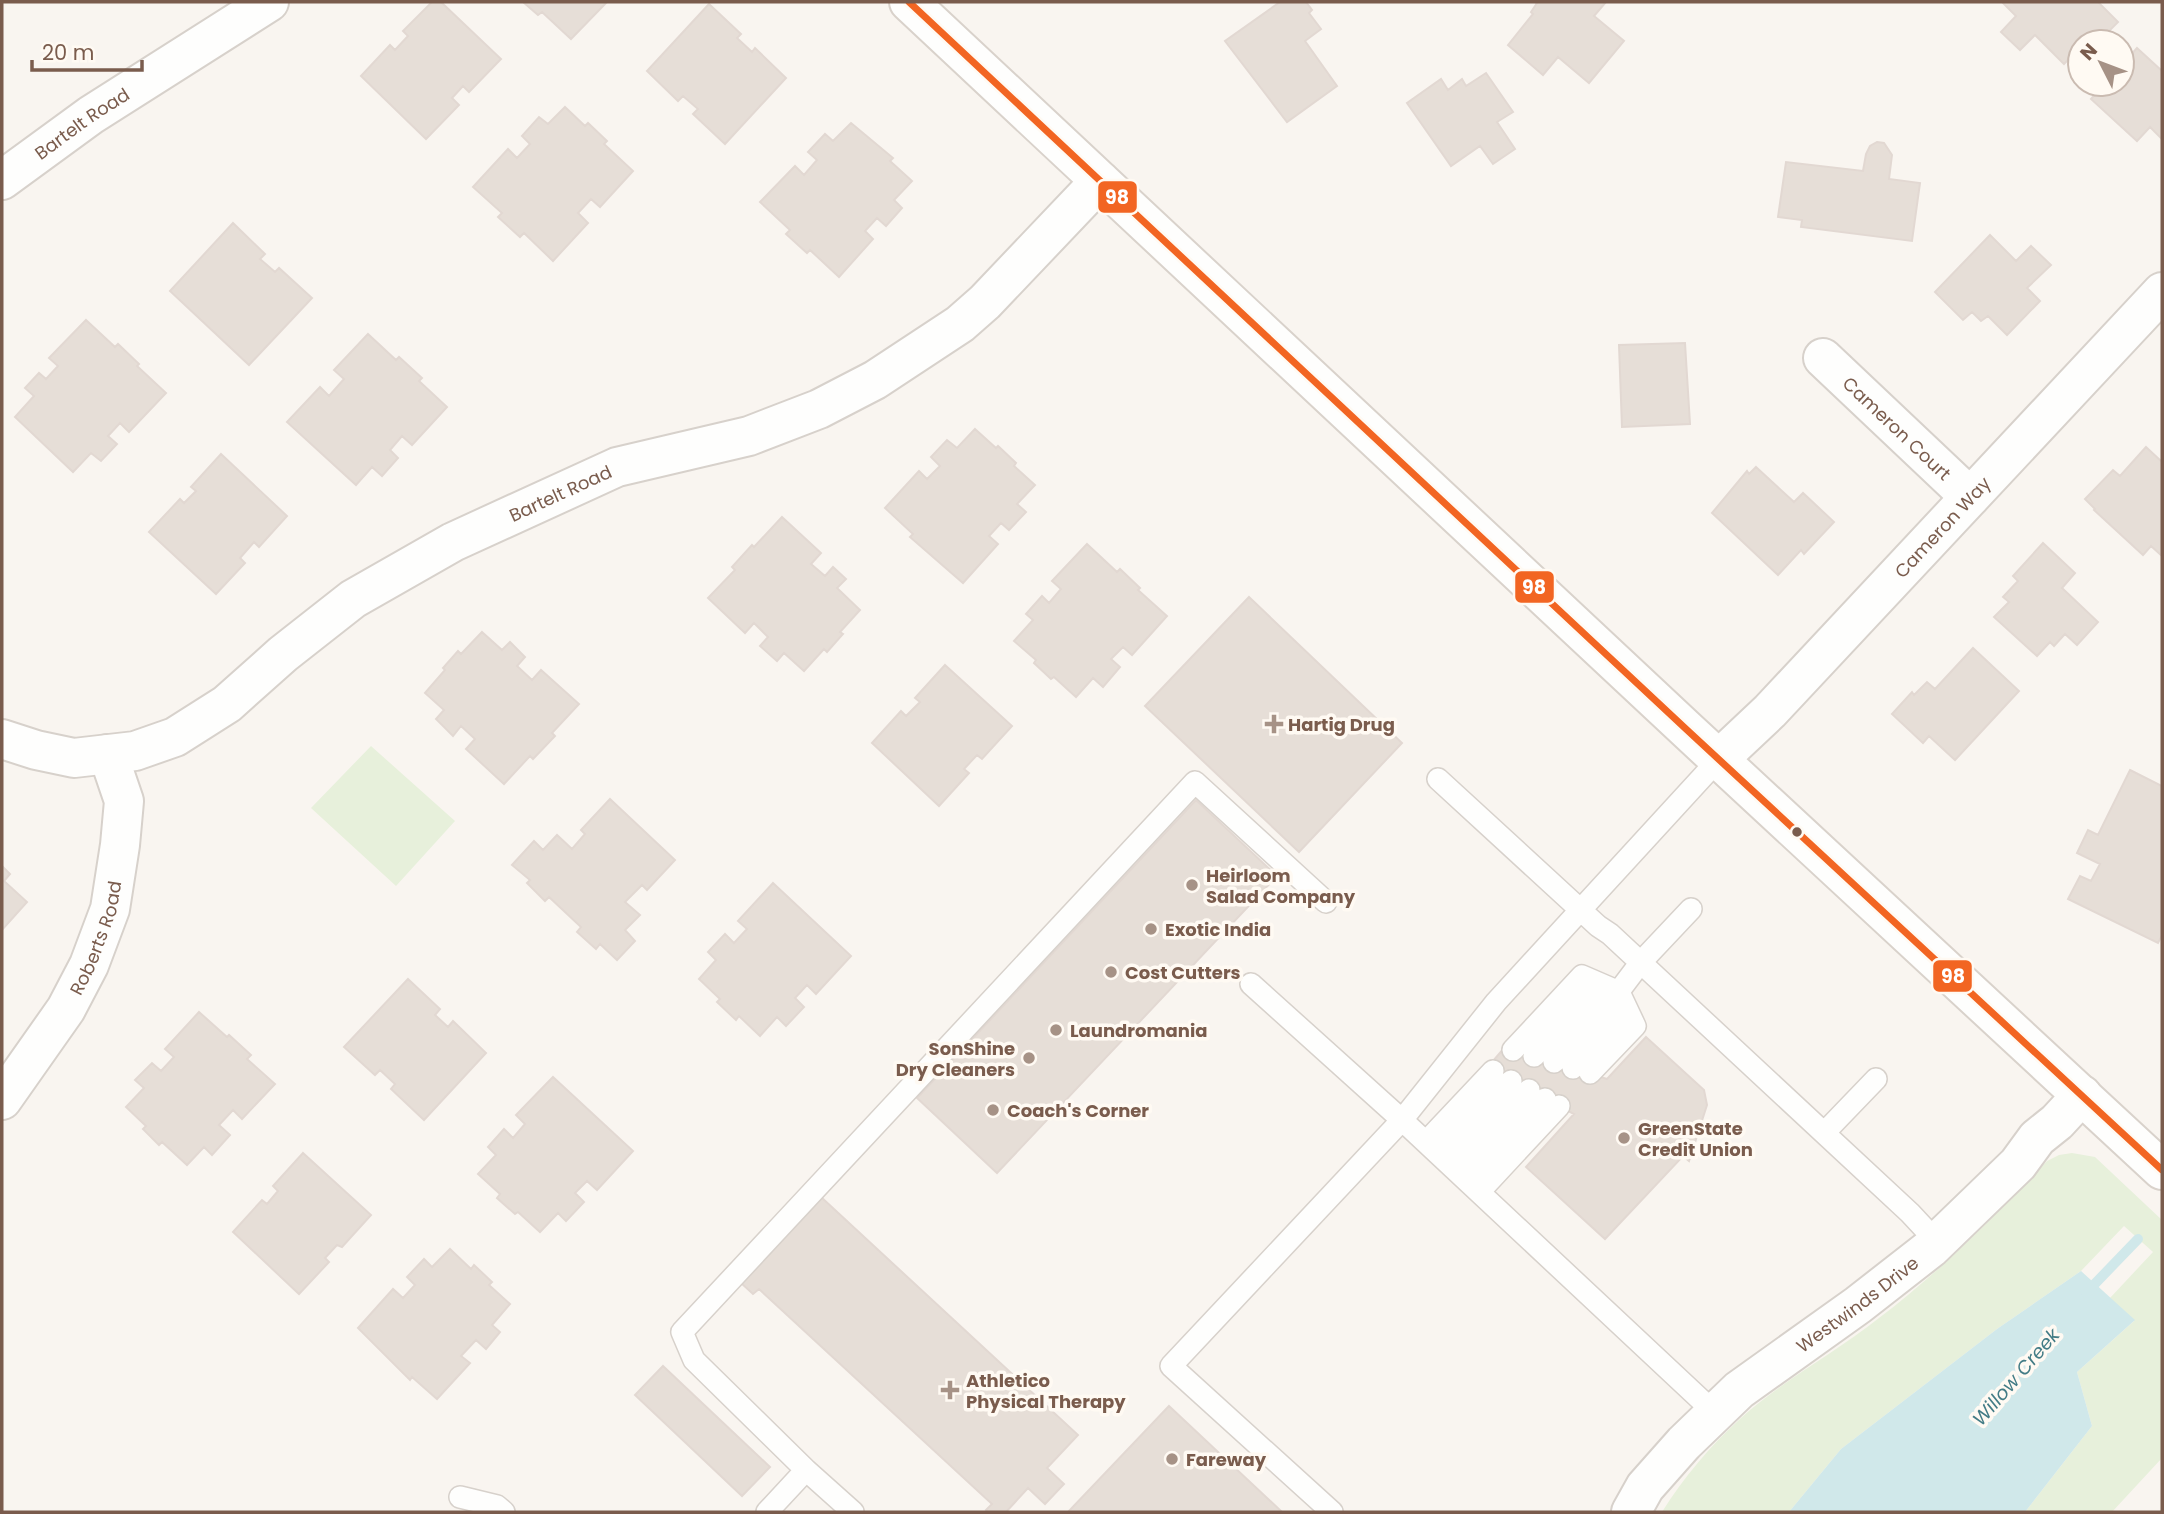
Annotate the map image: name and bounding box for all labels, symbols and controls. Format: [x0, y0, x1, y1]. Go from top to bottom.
scale bar [32, 28, 142, 72]
north arrow [2066, 28, 2136, 98]
text: 20 m [42, 38, 95, 67]
text: N [2074, 38, 2104, 66]
street label: Bartelt Road [29, 81, 134, 165]
line badge: 98 [1097, 180, 1138, 214]
text: 98 [1105, 184, 1129, 211]
street label: Cameron Court [1837, 371, 1957, 485]
street label: Bartelt Road [505, 459, 616, 527]
street label: Cameron Way [1889, 471, 1996, 583]
line badge: 98 [1514, 570, 1555, 604]
text: 98 [1522, 574, 1546, 601]
place label: Hartig Drug [1288, 712, 1395, 737]
marker: Hartig Drug [1266, 716, 1282, 732]
unlabelled marker [1790, 825, 1804, 839]
place label: Heirloom Salad Company [1206, 863, 1356, 909]
marker: Heirloom Salad Company [1184, 877, 1200, 893]
street label: Roberts Road [63, 879, 127, 999]
place label: Exotic India [1165, 917, 1271, 942]
marker: Exotic India [1143, 921, 1159, 937]
line badge: 98 [1932, 959, 1973, 993]
place label: Cost Cutters [1125, 960, 1241, 985]
text: 98 [1941, 963, 1965, 990]
marker: Cost Cutters [1103, 964, 1119, 980]
place label: Laundromania [1070, 1018, 1207, 1043]
marker: Laundromania [1048, 1022, 1064, 1038]
place label: SonShine Dry Cleaners [896, 1036, 1015, 1082]
marker: SonShine Dry Cleaners [1021, 1050, 1037, 1066]
place label: Coach's Corner [1007, 1098, 1149, 1123]
marker: Coach's Corner [985, 1102, 1001, 1118]
place label: GreenState Credit Union [1638, 1116, 1753, 1162]
marker: GreenState Credit Union [1616, 1130, 1632, 1146]
street label: Westwinds Drive [1791, 1250, 1924, 1358]
water label: Willow Creek [1966, 1322, 2067, 1432]
place label: Athletico Physical Therapy [966, 1368, 1126, 1414]
marker: Athletico Physical Therapy [940, 1380, 960, 1400]
place label: Fareway [1186, 1447, 1267, 1472]
marker: Fareway [1164, 1451, 1180, 1467]

